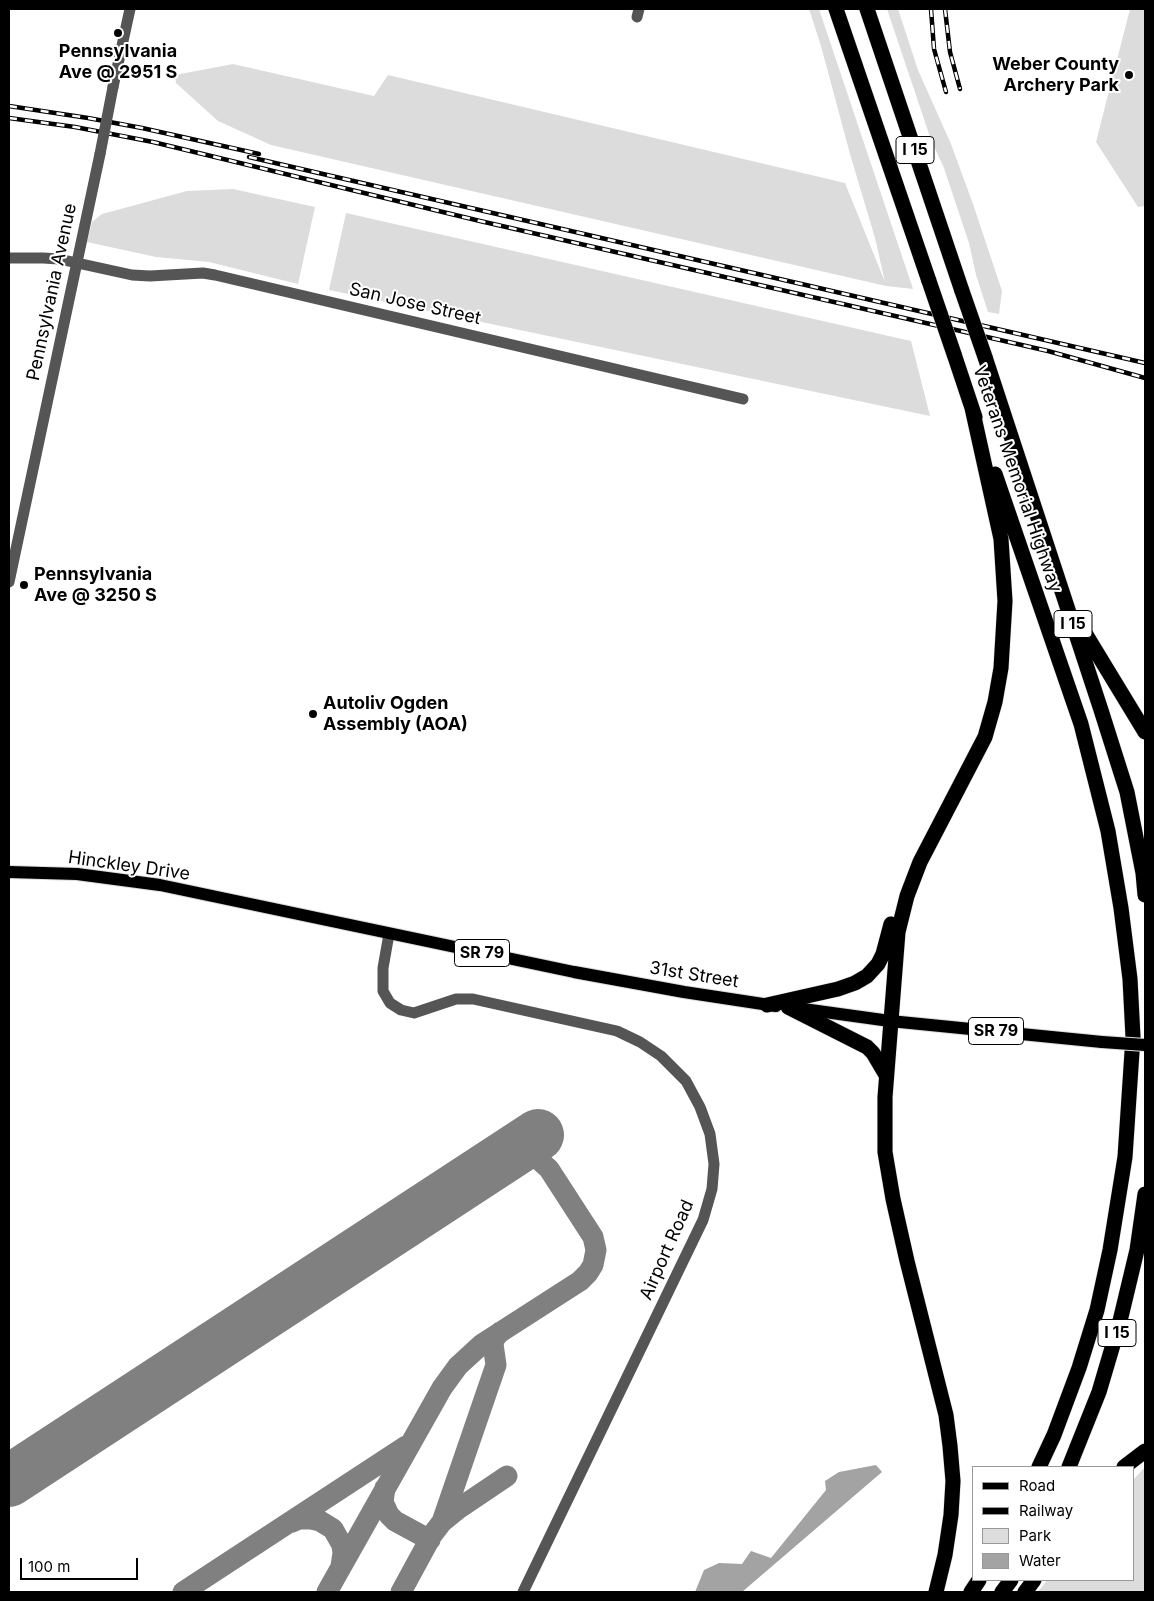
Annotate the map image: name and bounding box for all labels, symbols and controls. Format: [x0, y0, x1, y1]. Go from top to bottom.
marker: Pennsylvania Ave @ 2951 S [112, 27, 124, 39]
place label: Pennsylvania Ave @ 2951 S [59, 41, 177, 84]
place label: Weber County Archery Park [992, 54, 1119, 96]
marker: Weber County Archery Park [1123, 69, 1135, 81]
road number: I 15 [896, 136, 934, 164]
street label: Pennsylvania Avenue [23, 201, 81, 383]
street label: San Jose Street [347, 278, 483, 330]
street label: Veterans Memorial Highway [968, 363, 1066, 595]
place label: Pennsylvania Ave @ 3250 S [34, 564, 157, 606]
marker: Pennsylvania Ave @ 3250 S [18, 579, 30, 591]
road number: I 15 [1054, 610, 1092, 638]
place label: Autoliv Ogden Assembly (AOA) [323, 693, 468, 736]
marker: Autoliv Ogden Assembly (AOA) [307, 708, 319, 720]
street label: Hinckley Drive [67, 847, 191, 885]
road number: SR 79 [454, 940, 510, 966]
street label: 31st Street [648, 957, 740, 993]
road number: SR 79 [968, 1018, 1024, 1044]
street label: Airport Road [635, 1197, 699, 1303]
road number: I 15 [1098, 1320, 1136, 1346]
legend [972, 1466, 1134, 1581]
text: Road [1019, 1476, 1055, 1495]
text: Railway [1019, 1501, 1073, 1520]
text: Park [1019, 1526, 1051, 1545]
scale bar [22, 1548, 140, 1580]
text: Water [1019, 1551, 1061, 1570]
text: 100 m [28, 1557, 70, 1576]

